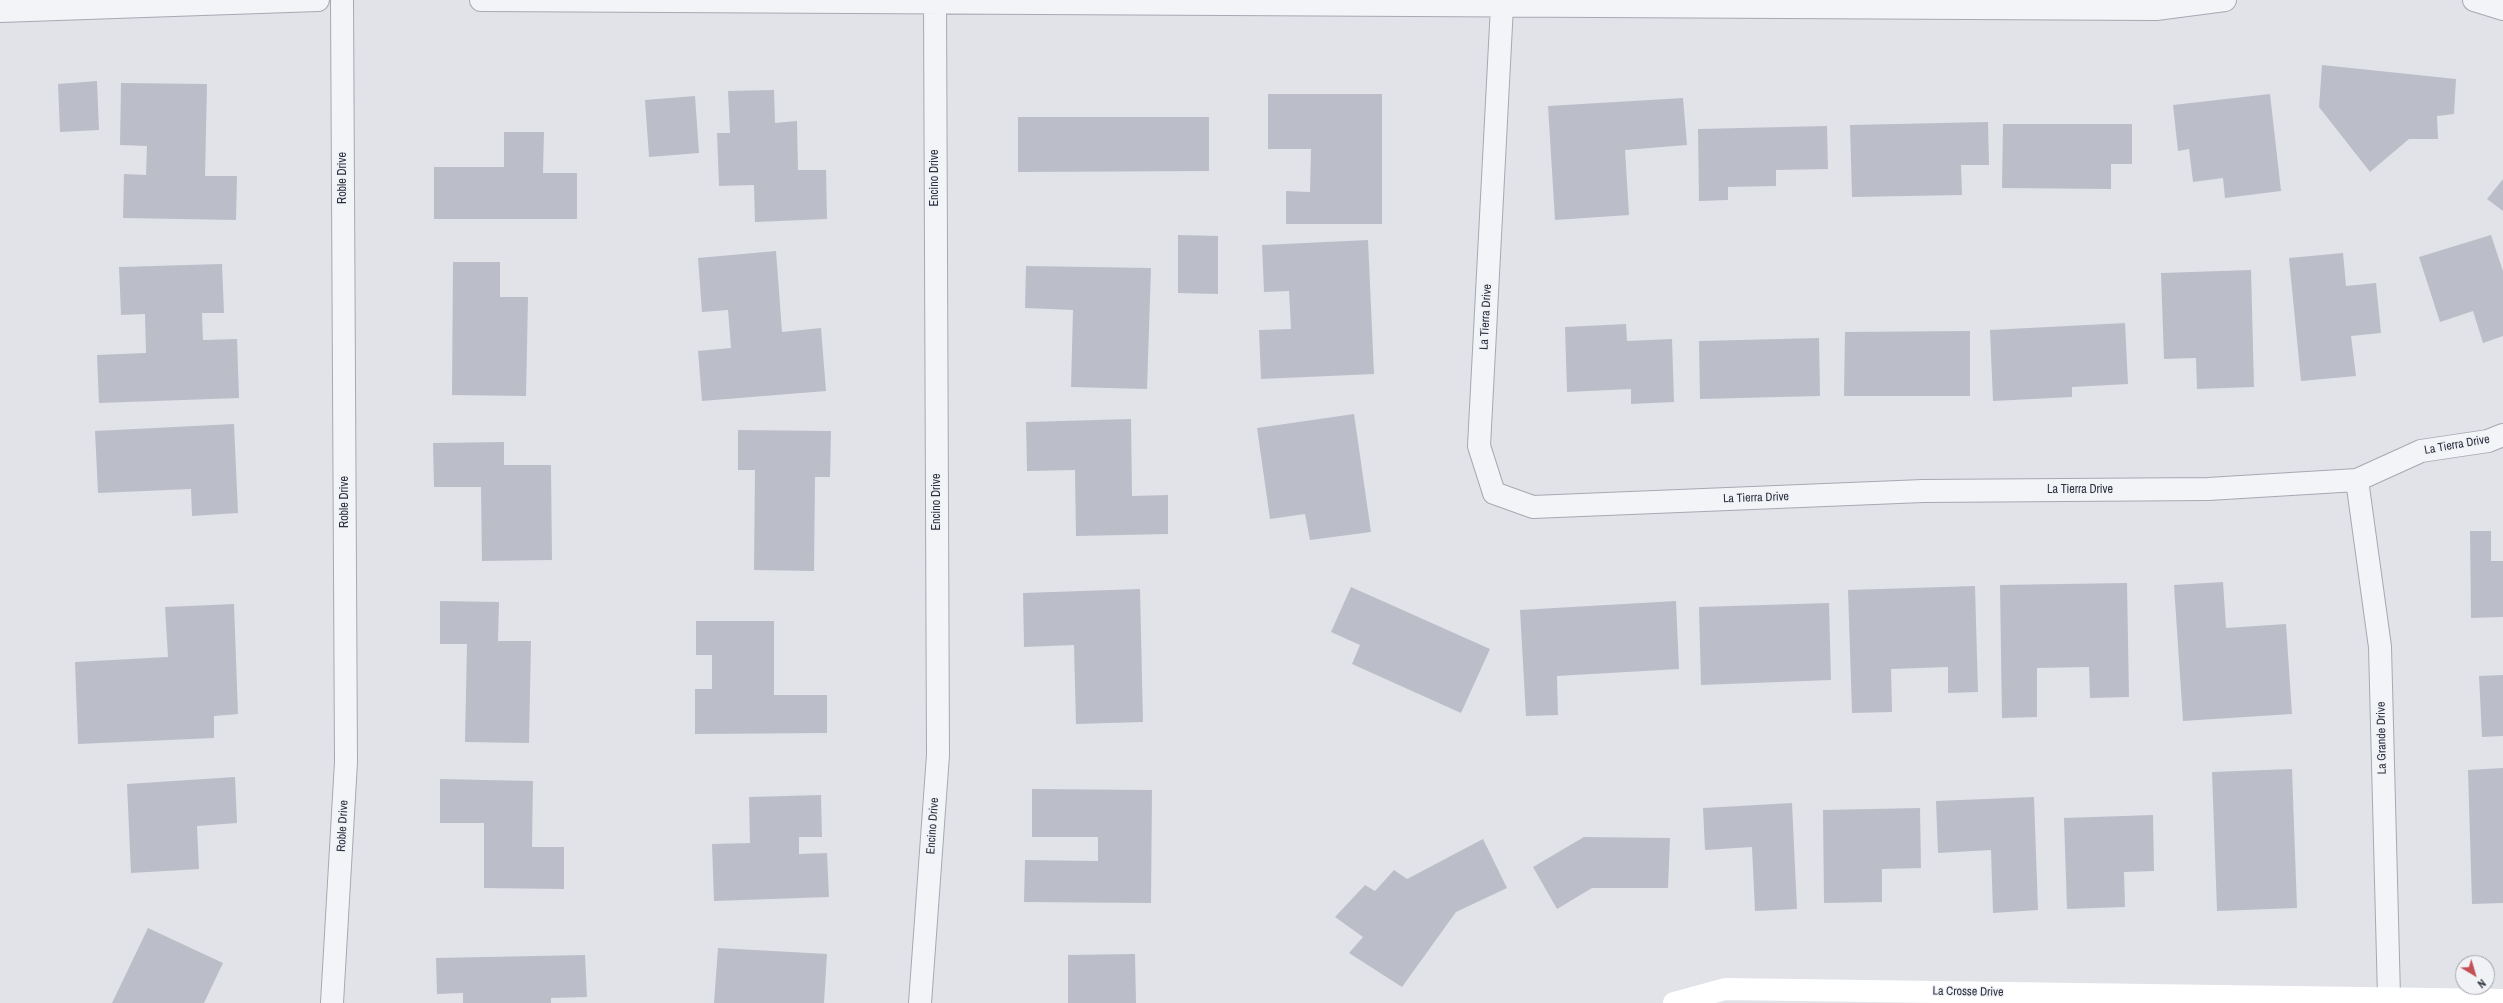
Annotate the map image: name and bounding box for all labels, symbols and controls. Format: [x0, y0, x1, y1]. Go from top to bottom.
street label: Encino Drive [928, 150, 942, 206]
street label: Roble Drive [336, 152, 350, 204]
street label: La Tierra Drive [1477, 284, 1495, 350]
street label: La Tierra Drive [2423, 432, 2491, 458]
street label: Encino Drive [930, 474, 944, 530]
street label: Roble Drive [338, 476, 352, 528]
street label: La Tierra Drive [2047, 483, 2113, 497]
street label: La Tierra Drive [1723, 490, 1789, 506]
street label: La Grande Drive [2374, 702, 2390, 774]
street label: Encino Drive [924, 797, 942, 855]
street label: Roble Drive [334, 800, 352, 852]
north arrow [2455, 955, 2495, 995]
text: N [2475, 976, 2489, 991]
street label: La Crosse Drive [1932, 984, 2004, 1000]

